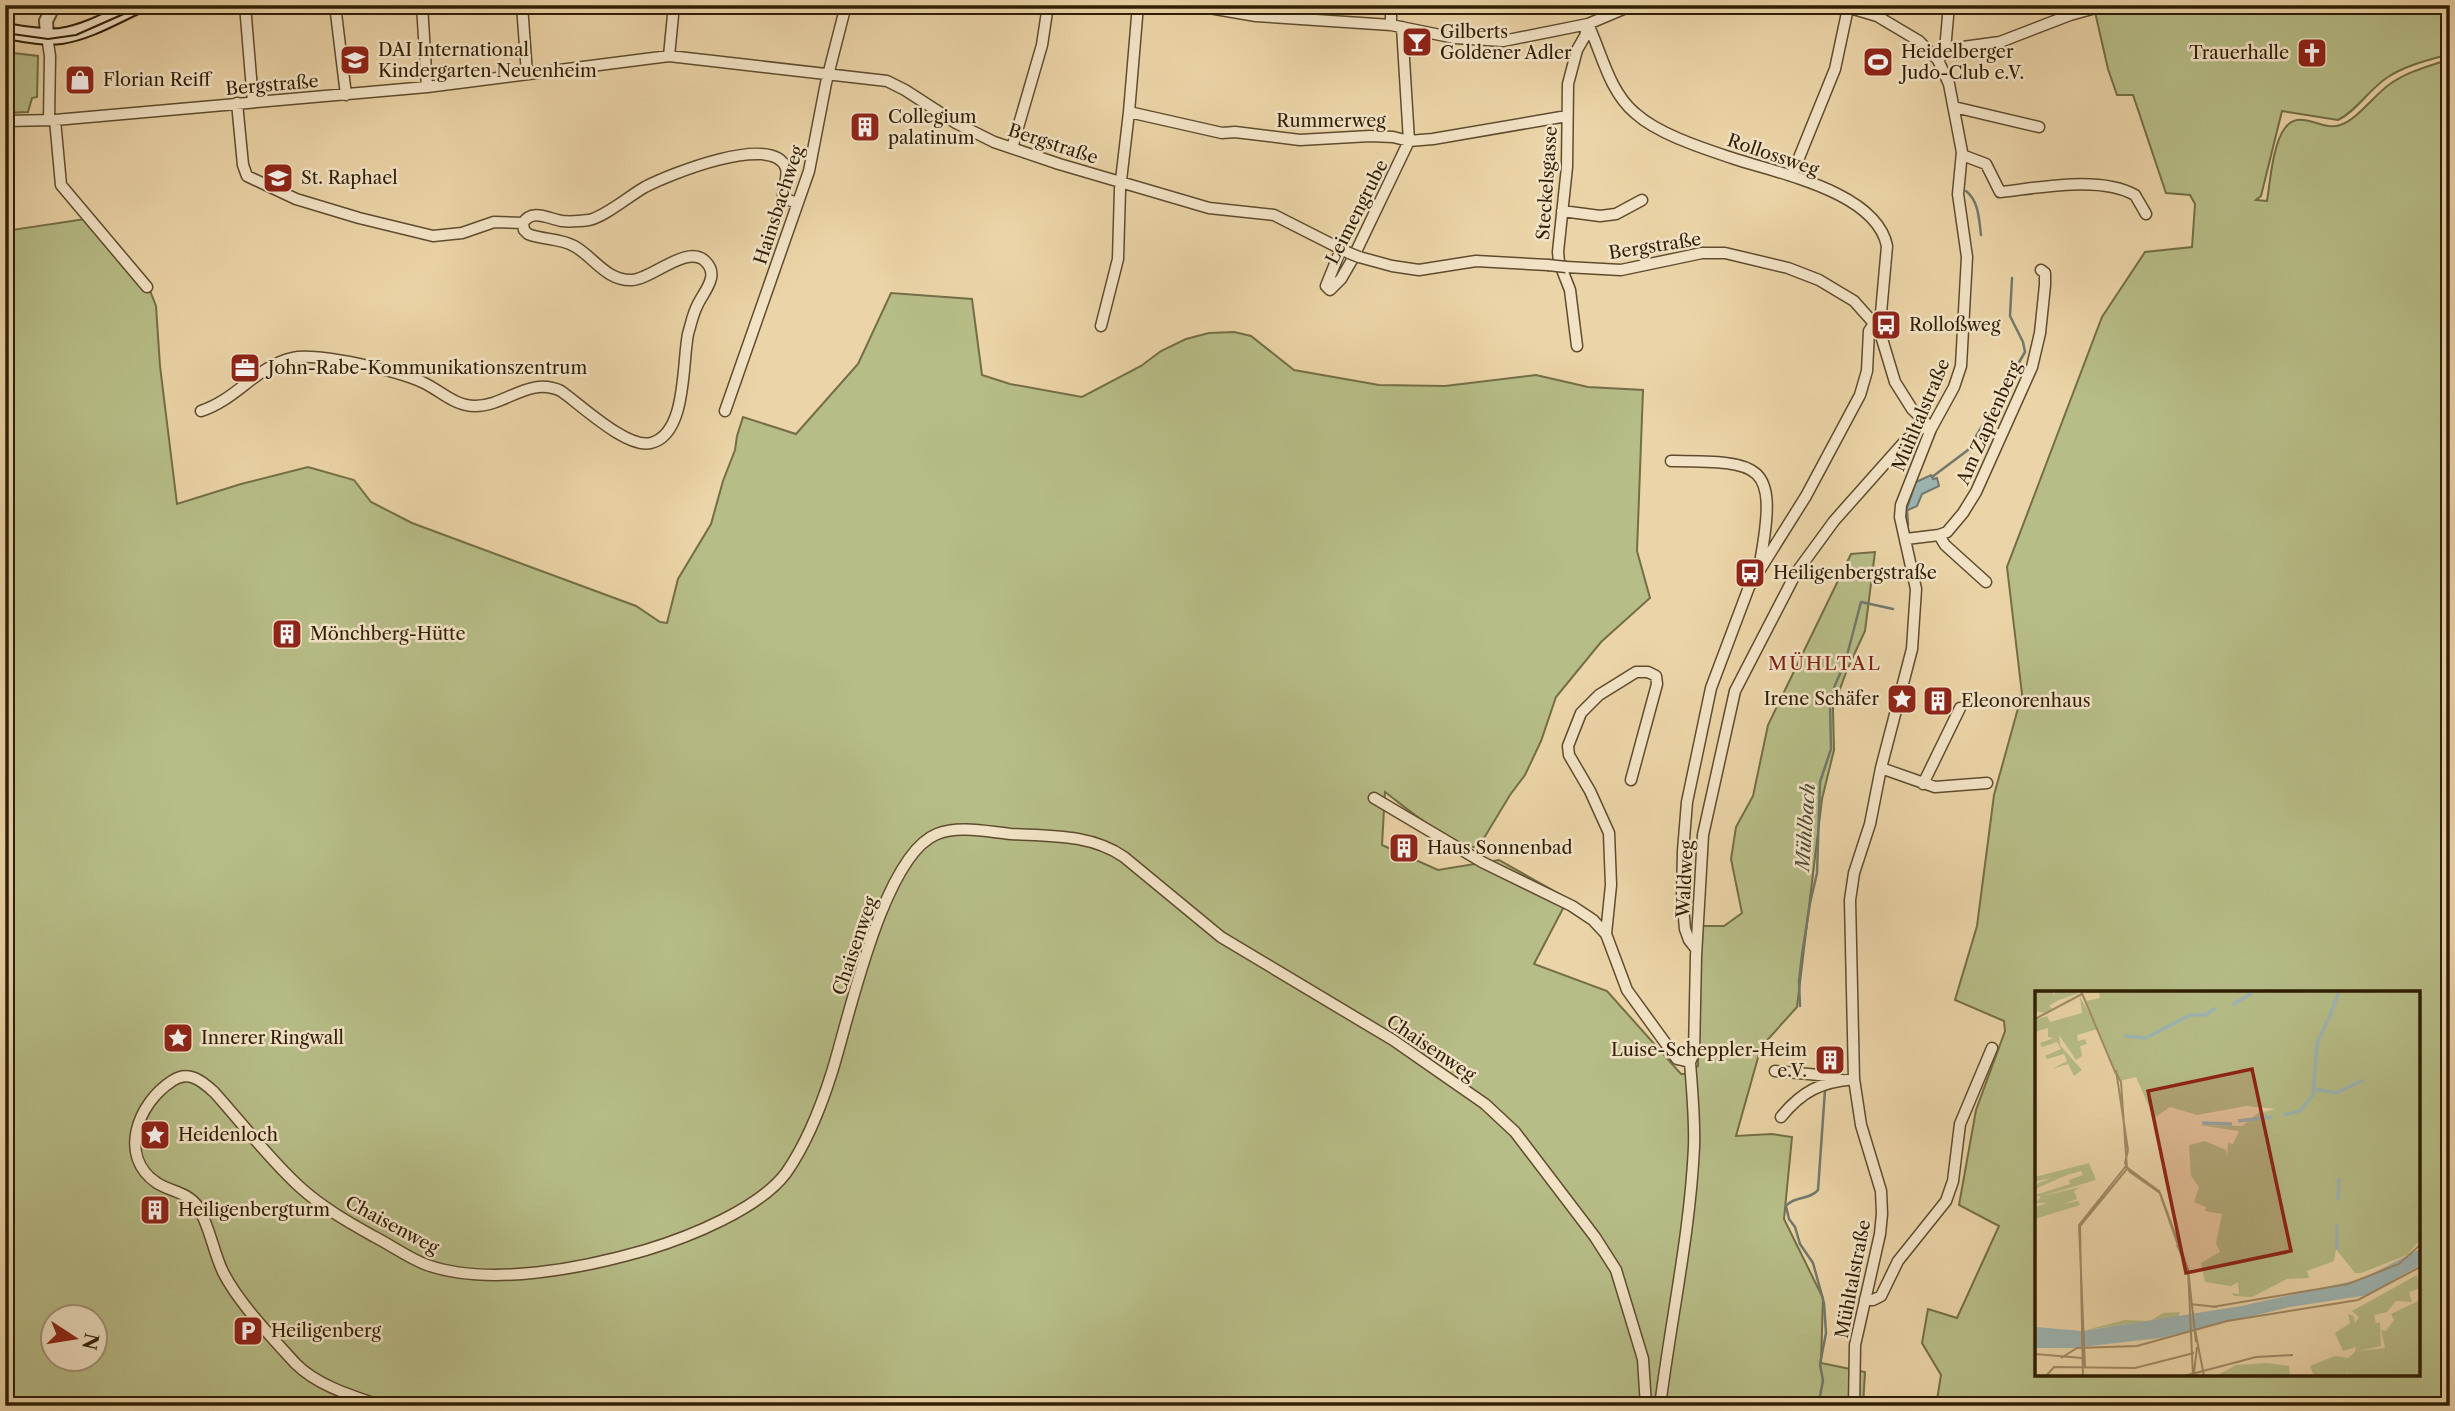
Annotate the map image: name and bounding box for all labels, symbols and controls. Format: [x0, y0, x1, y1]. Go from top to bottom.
place label: Gilberts Goldener Adler [1440, 21, 1572, 64]
bar icon: Gilberts Goldener Adler [1400, 25, 1434, 59]
church icon: Trauerhalle [2295, 36, 2329, 70]
place label: DAI International Kindergarten Neuenheim [378, 39, 597, 82]
place label: Heidelberger Judo-Club e.V. [1898, 41, 2024, 84]
place label: Trauerhalle [2189, 42, 2289, 64]
school or university icon: DAI International Kindergarten Neuenheim [338, 43, 372, 77]
sports icon: Heidelberger Judo-Club e.V. [1861, 45, 1895, 79]
shop icon: Florian Reiff [63, 63, 97, 97]
place label: Florian Reiff [103, 69, 213, 91]
street label: Bergstraße [225, 70, 319, 100]
place label: Collegium palatinum [888, 106, 977, 149]
building icon: Collegium palatinum [848, 110, 882, 144]
street label: Rummerweg [1276, 110, 1386, 132]
street label: Bergstraße [1005, 119, 1101, 169]
street label: Steckelsgasse [1532, 125, 1562, 241]
street label: Rollossweg [1724, 129, 1822, 181]
street label: Hainsbachweg [749, 142, 809, 267]
street label: Leimengrube [1321, 156, 1393, 268]
school or university icon: St. Raphael [261, 161, 295, 195]
place label: St. Raphael [301, 167, 398, 189]
street label: Bergstraße [1607, 228, 1703, 264]
bus stop icon: Rolloßweg [1869, 308, 1903, 342]
place label: Rolloßweg [1909, 314, 2001, 336]
office icon: John-Rabe-Kommunikationszentrum [228, 351, 262, 385]
street label: Mühltalstraße [1887, 355, 1955, 475]
place label: John-Rabe-Kommunikationszentrum [265, 357, 587, 379]
street label: Am Zapfenberg [1951, 357, 2026, 489]
bus stop icon: Heiligenbergstraße [1733, 556, 1767, 590]
place label: Heiligenbergstraße [1773, 562, 1937, 584]
building icon: Mönchberg-Hütte [270, 617, 304, 651]
place label: Mönchberg-Hütte [310, 623, 466, 645]
district label: MÜHLTAL [1768, 652, 1882, 675]
place icon: Irene Schäfer [1885, 682, 1919, 716]
building icon: Eleonorenhaus [1921, 684, 1955, 718]
place label: Irene Schäfer [1764, 688, 1879, 710]
place label: Eleonorenhaus [1961, 690, 2091, 712]
water label: Mühlbach [1791, 782, 1820, 874]
building icon: Haus Sonnenbad [1387, 831, 1421, 865]
place label: Haus Sonnenbad [1427, 837, 1573, 859]
street label: Waldweg [1672, 839, 1698, 919]
street label: Chaisenweg [828, 893, 882, 998]
inset map [2035, 991, 2420, 1376]
street label: Chaisenweg [1382, 1010, 1480, 1086]
place icon: Innerer Ringwall [161, 1021, 195, 1055]
place label: Innerer Ringwall [201, 1027, 344, 1049]
place label: Luise-Scheppler-Heim e.V. [1611, 1039, 1807, 1082]
building icon: Luise-Scheppler-Heim e.V. [1813, 1043, 1847, 1077]
place icon: Heidenloch [138, 1118, 172, 1152]
place label: Heidenloch [178, 1124, 278, 1146]
street label: Chaisenweg [341, 1191, 443, 1259]
building icon: Heiligenbergturm [138, 1193, 172, 1227]
place label: Heiligenbergturm [178, 1199, 330, 1221]
street label: Mühltalstraße [1831, 1218, 1875, 1340]
north arrow [38, 1302, 108, 1372]
parking icon: Heiligenberg [231, 1314, 265, 1348]
place label: Heiligenberg [271, 1320, 382, 1342]
text: N [77, 1331, 103, 1352]

